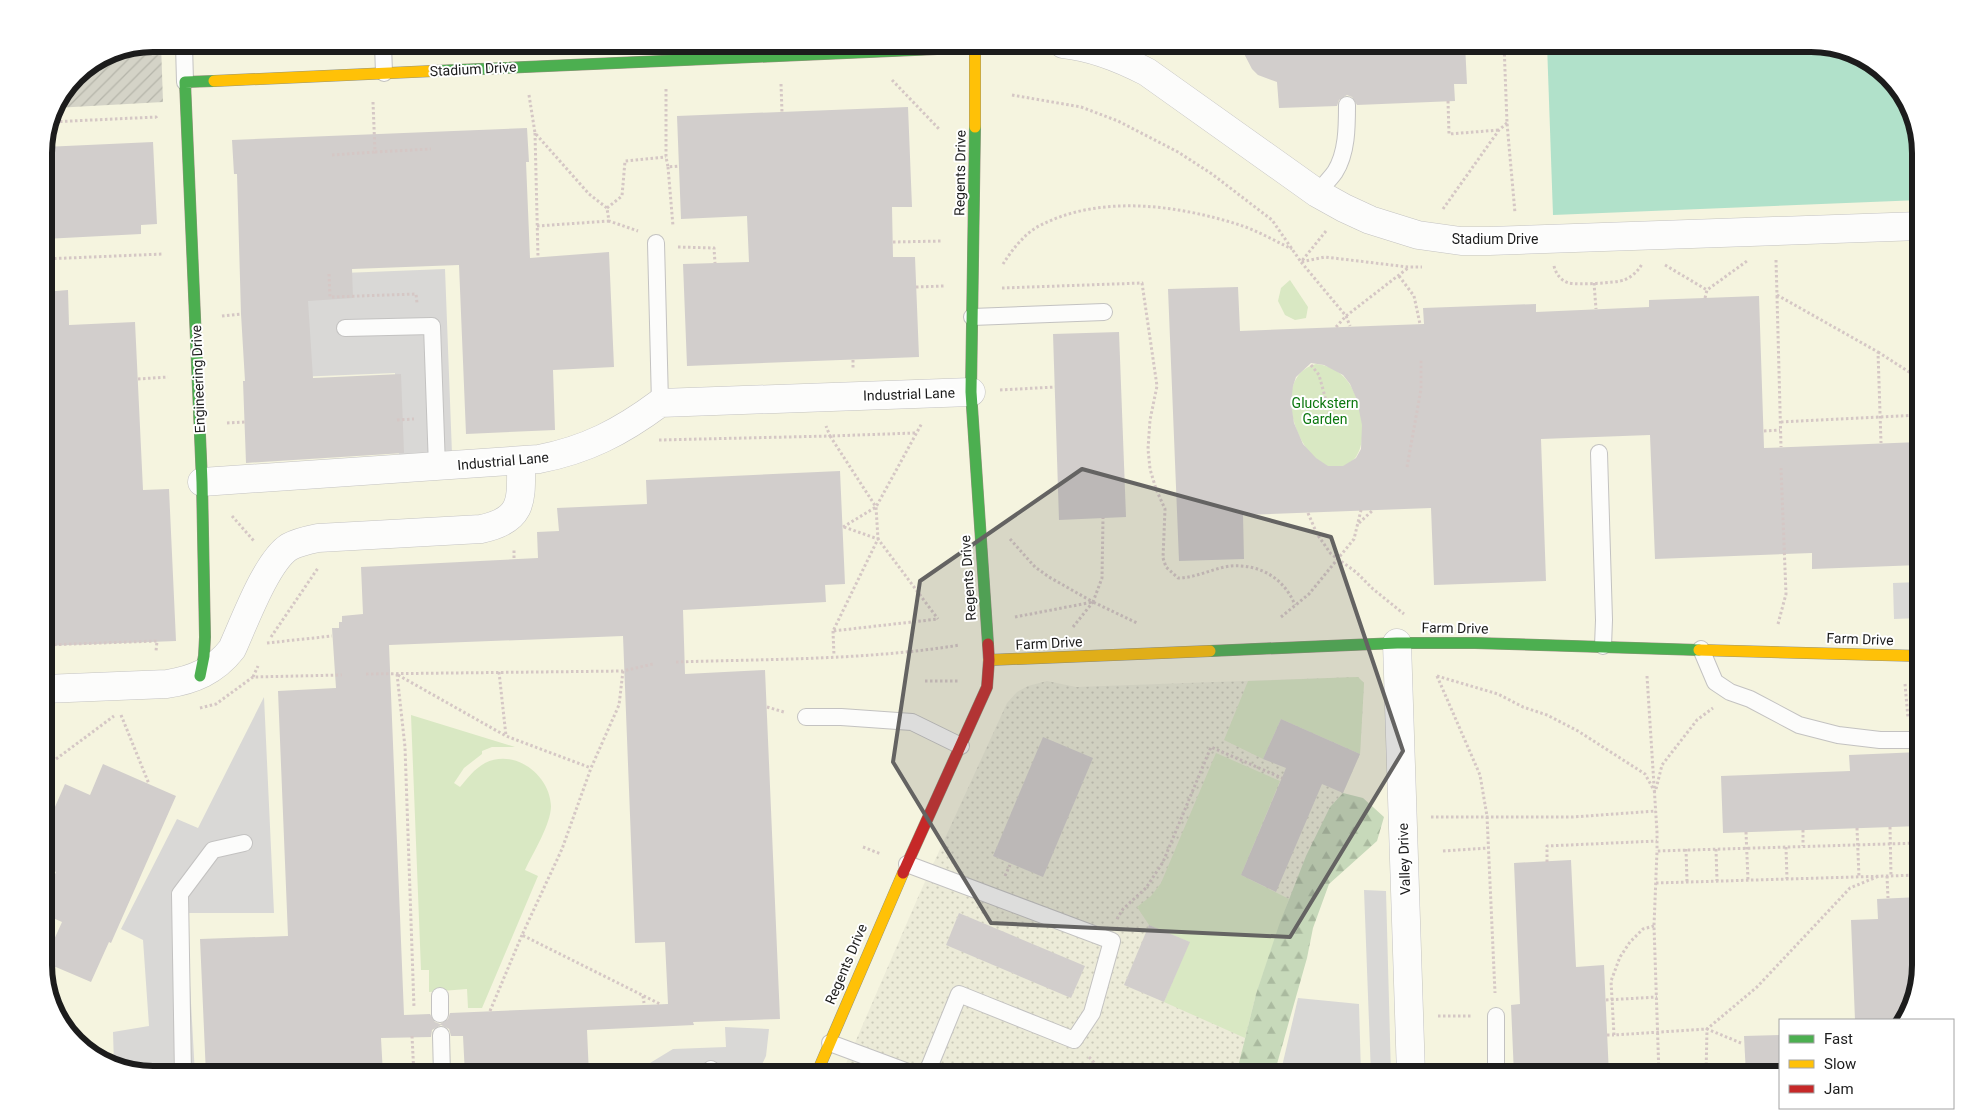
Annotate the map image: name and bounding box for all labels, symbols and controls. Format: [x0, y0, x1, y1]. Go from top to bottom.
street label: Stadium Drive [429, 59, 517, 79]
street label: Regents Drive [951, 130, 969, 216]
street label: Stadium Drive [1452, 231, 1538, 247]
street label: Engineering Drive [188, 325, 208, 433]
street label: Industrial Lane [863, 384, 955, 404]
park label: Gluckstern Garden [1292, 395, 1358, 427]
street label: Industrial Lane [457, 449, 549, 473]
street label: Regents Drive [957, 535, 979, 621]
street label: Farm Drive [1421, 619, 1489, 637]
street label: Farm Drive [1826, 630, 1894, 648]
street label: Farm Drive [1015, 633, 1083, 653]
street label: Valley Drive [1395, 823, 1413, 895]
street label: Regents Drive [822, 921, 870, 1007]
legend [1779, 1019, 1954, 1109]
text: Fast [1824, 1030, 1853, 1048]
text: Slow [1824, 1055, 1856, 1073]
text: Jam [1824, 1080, 1854, 1098]

